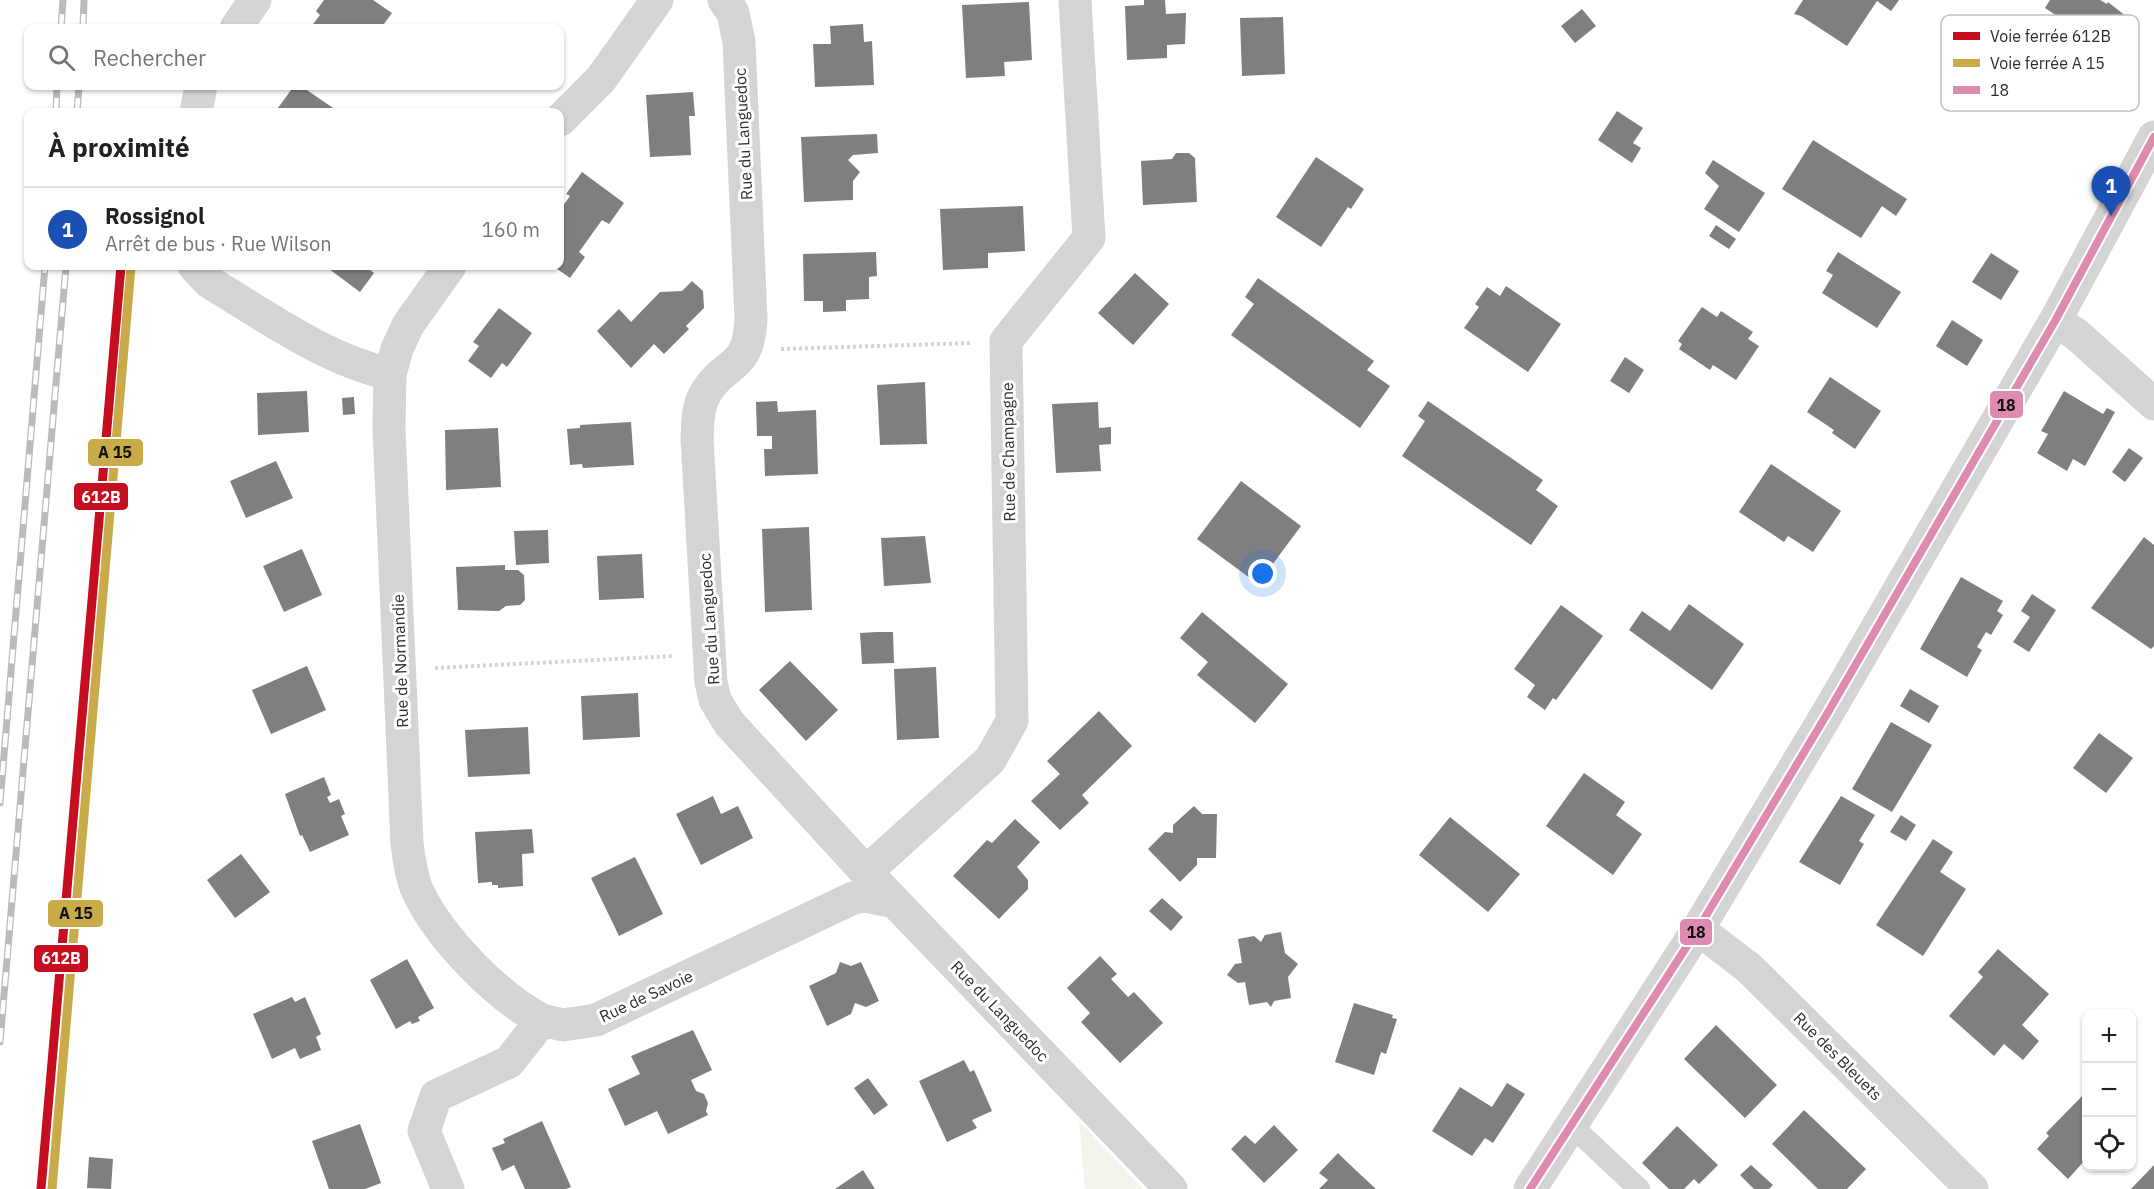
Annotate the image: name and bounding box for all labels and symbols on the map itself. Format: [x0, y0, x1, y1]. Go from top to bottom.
legend [1941, 15, 2139, 111]
text: Voie ferrée 612B [1990, 26, 2111, 46]
text: Voie ferrée A 15 [1990, 53, 2105, 73]
street label: Rue du Languedoc [730, 67, 756, 201]
text: 18 [1990, 80, 2009, 100]
pin: 1 [2092, 166, 2130, 216]
street label: Rue de Champagne [997, 382, 1019, 522]
line badge: 18 [1989, 390, 2024, 419]
text: 18 [1996, 395, 2016, 415]
line badge: A 15 [87, 438, 144, 467]
text: A 15 [98, 442, 132, 462]
line badge: 612B [73, 482, 129, 511]
text: 612B [81, 487, 121, 507]
street label: Rue du Languedoc [694, 552, 724, 686]
your location [1248, 559, 1277, 588]
street label: Rue de Normandie [388, 594, 412, 728]
line badge: A 15 [47, 899, 104, 928]
text: A 15 [59, 903, 93, 923]
line badge: 18 [1679, 918, 1713, 946]
text: 18 [1686, 922, 1706, 942]
line badge: 612B [33, 944, 89, 973]
text: 612B [41, 948, 81, 968]
street label: Rue du Languedoc [947, 956, 1053, 1066]
street label: Rue de Savoie [596, 966, 696, 1026]
street label: Rue des Bleuets [1790, 1008, 1886, 1104]

